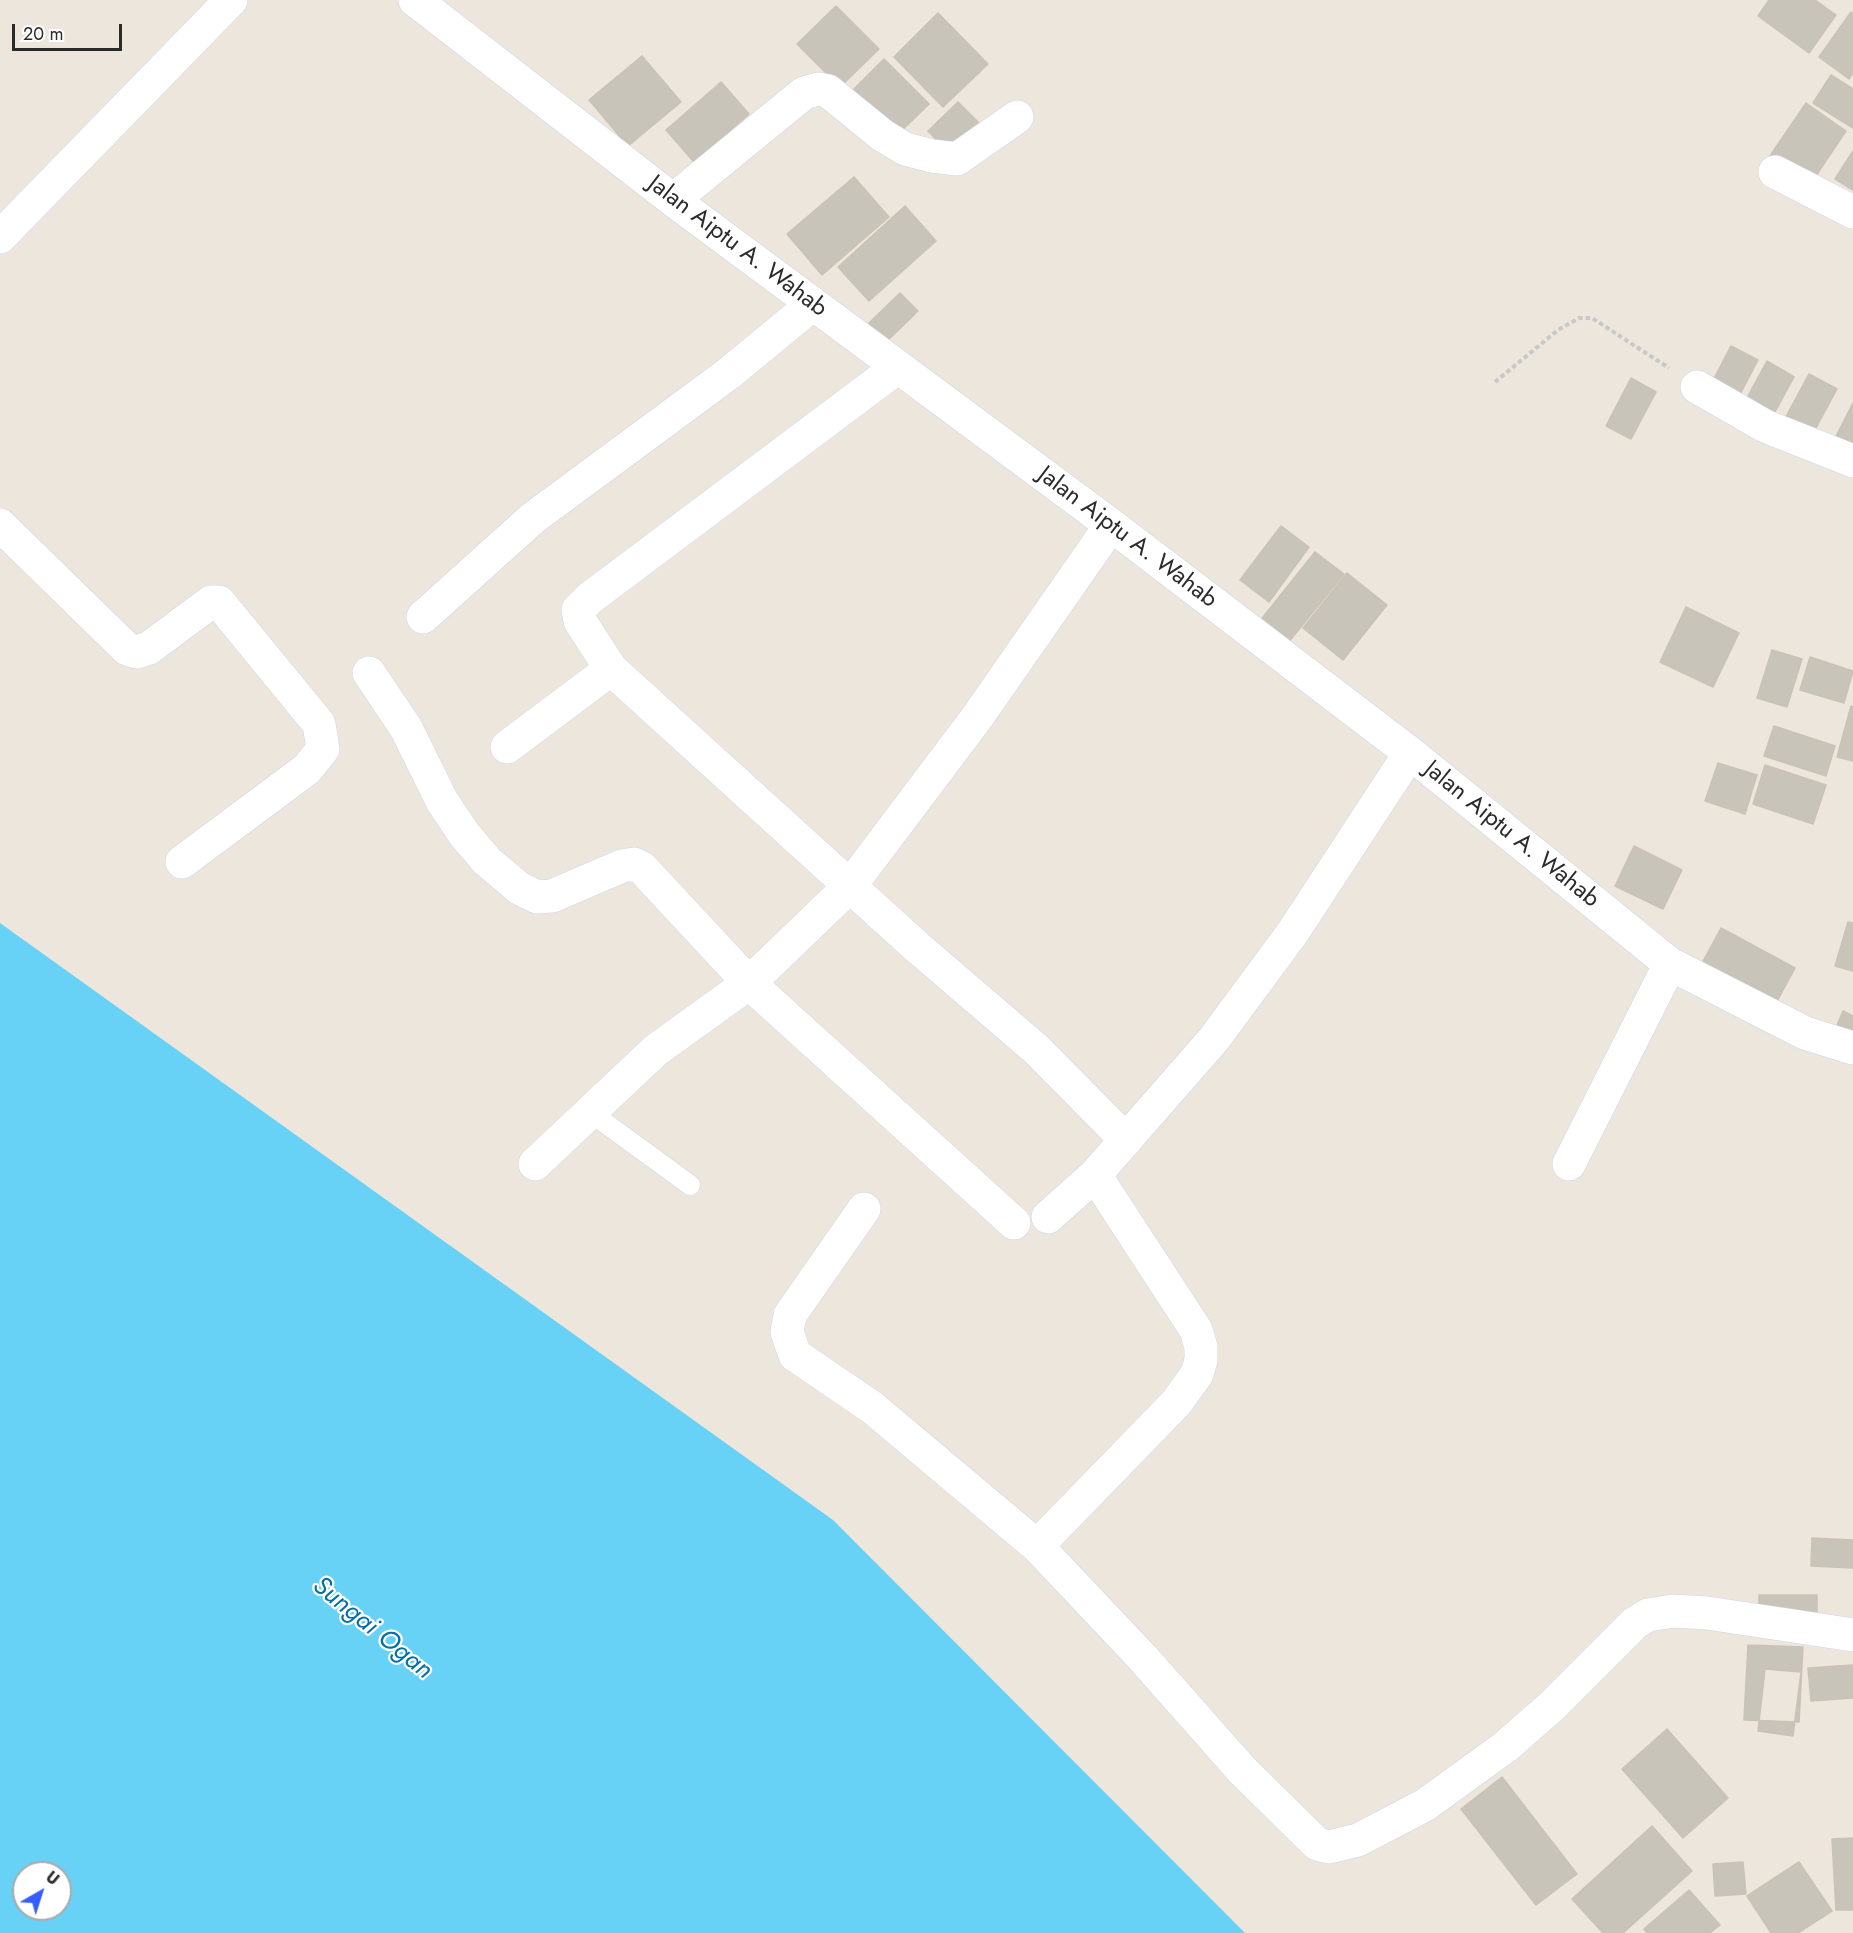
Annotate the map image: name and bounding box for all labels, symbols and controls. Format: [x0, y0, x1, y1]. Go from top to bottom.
scale bar [15, 12, 124, 50]
text: 20 m [23, 21, 63, 47]
street label: Jalan Aiptu A. Wahab [642, 170, 832, 324]
street label: Jalan Aiptu A. Wahab [1032, 461, 1222, 615]
street label: Jalan Aiptu A. Wahab [1418, 755, 1604, 915]
water label: Sungai Ogan [306, 1571, 438, 1687]
north arrow [12, 1861, 72, 1921]
text: U [41, 1866, 64, 1891]

